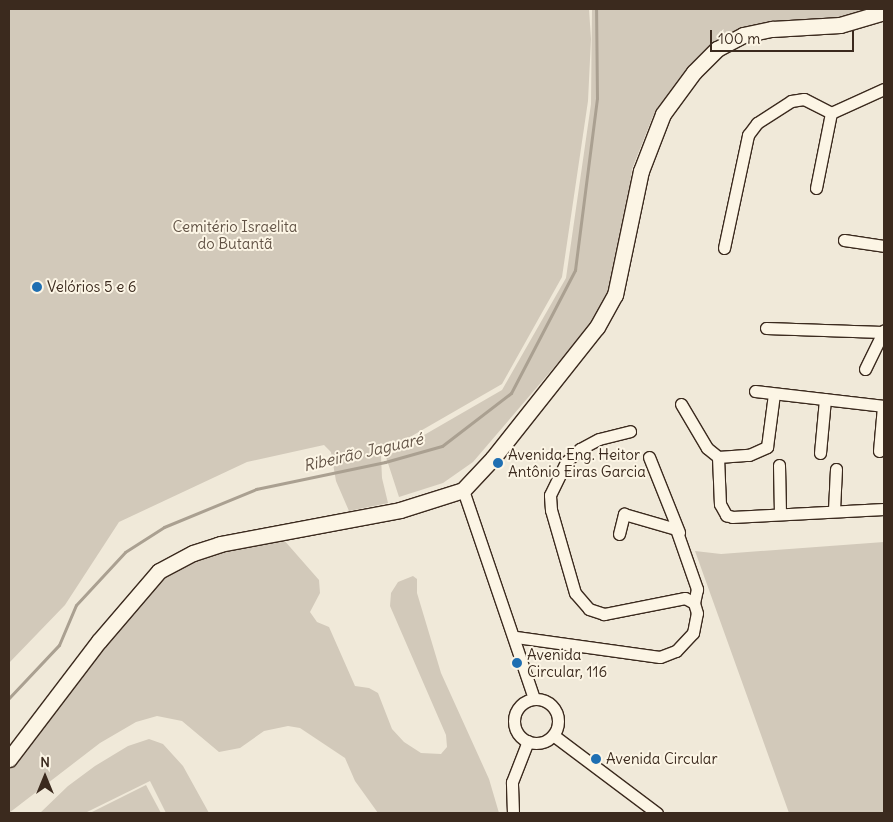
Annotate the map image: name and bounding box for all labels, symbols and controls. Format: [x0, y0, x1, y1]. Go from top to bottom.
scale bar [713, 20, 857, 52]
text: 100 m [718, 29, 760, 48]
park label: Cemitério Israelita do Butantã [173, 217, 297, 252]
place label: Velórios 5 e 6 [47, 278, 136, 296]
marker: Velórios 5 e 6 [31, 281, 43, 293]
water label: Ribeirão Jaguaré [301, 429, 425, 475]
place label: Avenida Eng. Heitor Antônio Eiras Garcia [508, 445, 646, 480]
marker: Avenida Eng. Heitor Antônio Eiras Garcia [492, 457, 504, 469]
place label: Avenida Circular, 116 [527, 645, 607, 680]
marker: Avenida Circular, 116 [511, 657, 523, 669]
place label: Avenida Circular [606, 750, 718, 768]
north arrow [20, 752, 70, 802]
text: N [40, 753, 50, 771]
marker: Avenida Circular [590, 753, 602, 765]

